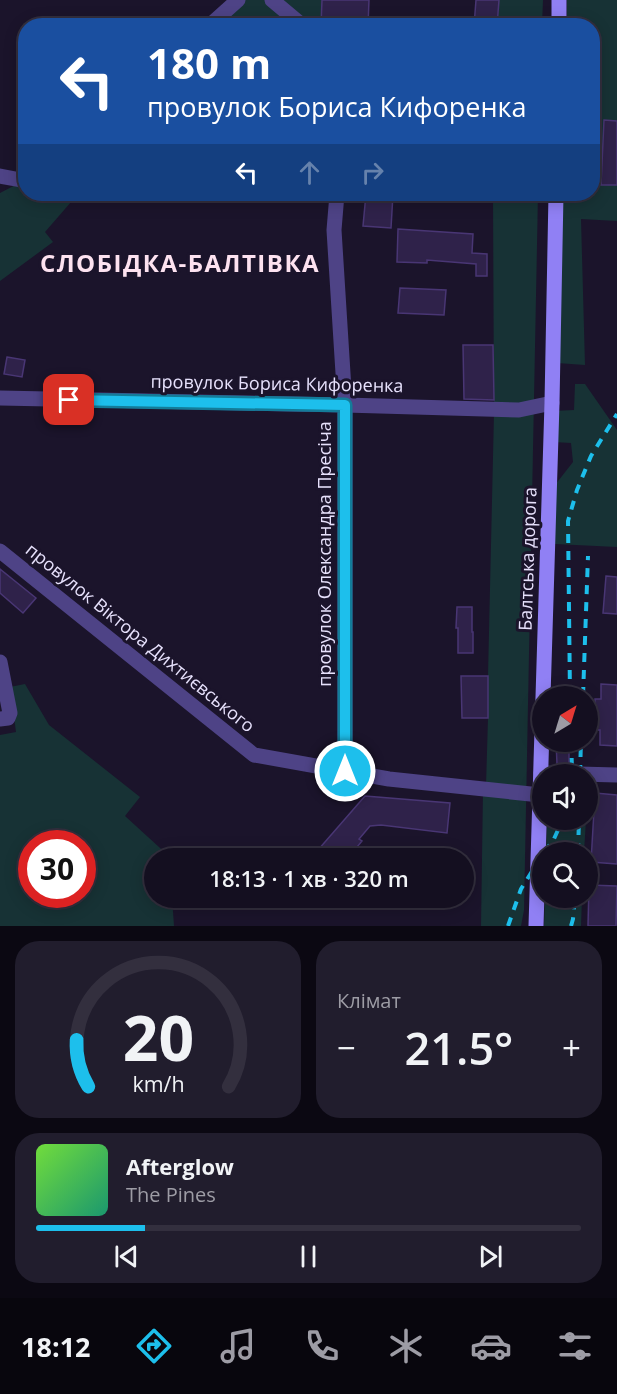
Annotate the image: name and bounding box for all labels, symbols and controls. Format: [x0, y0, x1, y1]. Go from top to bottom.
text: 180 m [147, 34, 271, 91]
icon: left [48, 42, 126, 120]
text: провулок Бориса Кифоренка [147, 88, 527, 125]
icon: left [230, 156, 263, 189]
icon: ahead [293, 156, 326, 189]
icon: right [356, 156, 389, 189]
district label: СЛОБІДКА-БАЛТІВКА [40, 246, 320, 279]
street label: провулок Бориса Кифоренка [150, 369, 404, 397]
pin [43, 374, 94, 425]
icon: arrive [52, 383, 85, 416]
street label: провулок Олександра Пресіча [312, 421, 336, 687]
street label: Балтська дорога [512, 487, 542, 631]
street label: провулок Віктора Дихтиєвського [21, 537, 260, 737]
north arrow [532, 686, 598, 752]
map controls [532, 686, 598, 908]
position arrow [313, 739, 377, 803]
button: sound [532, 764, 598, 830]
speed limit sign: 30 [18, 830, 96, 908]
button: search [532, 842, 598, 908]
text: 18:13 · 1 хв · 320 m [209, 863, 409, 893]
text: Клімат [337, 987, 401, 1014]
text: 20 [122, 994, 194, 1079]
text: 21.5° [405, 1017, 513, 1078]
text: − [337, 1025, 356, 1070]
text: + [562, 1025, 581, 1070]
text: km/h [132, 1069, 184, 1098]
text: Afterglow [126, 1151, 234, 1181]
text: The Pines [126, 1181, 216, 1208]
icon: previous [110, 1240, 143, 1273]
icon: pause [292, 1240, 325, 1273]
icon: next [474, 1240, 507, 1273]
icon: directions [133, 1325, 175, 1367]
icon: music [217, 1325, 259, 1367]
icon: phone [301, 1325, 343, 1367]
icon: climate [385, 1325, 427, 1367]
icon: car [470, 1325, 512, 1367]
icon: filters [554, 1325, 596, 1367]
text: 18:12 [21, 1328, 91, 1365]

